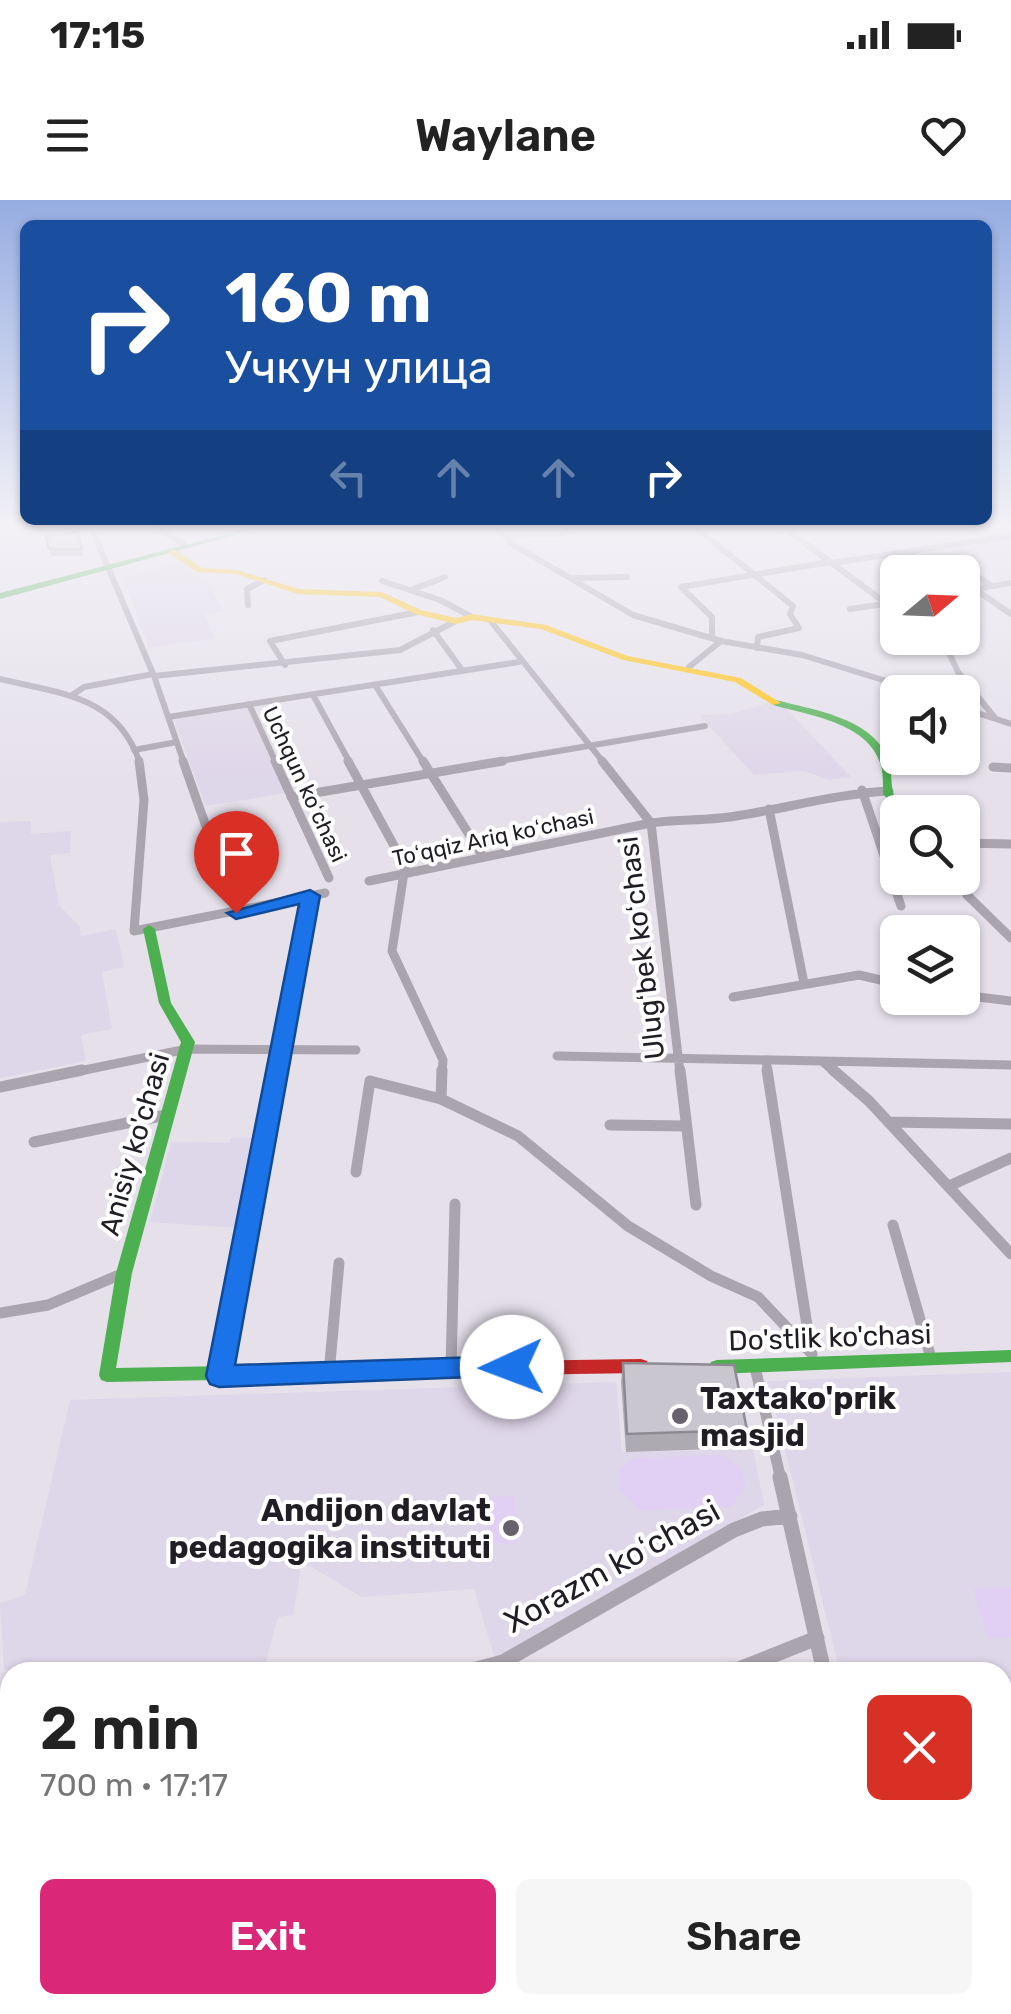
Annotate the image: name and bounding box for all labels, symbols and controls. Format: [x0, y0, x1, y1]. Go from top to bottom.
text: 17:15 [50, 12, 145, 58]
icon: menu [40, 108, 95, 163]
icon: heart [916, 108, 971, 163]
text: Waylane [415, 109, 596, 162]
text: 160 m [225, 257, 432, 340]
icon: right [60, 260, 190, 390]
text: Учкун улица [225, 341, 493, 394]
icon: left [321, 450, 376, 505]
icon: ahead [426, 450, 481, 505]
icon: ahead [531, 450, 586, 505]
icon: right [636, 450, 691, 505]
north arrow [880, 555, 980, 655]
map controls [880, 555, 980, 1015]
button: sound [880, 675, 980, 775]
street label: Uchqun koʻchasi [257, 702, 352, 866]
button: search [880, 795, 980, 895]
street label: Toʻqqiz Ariq koʻchasi [390, 803, 596, 872]
pin [194, 811, 279, 914]
icon: arrive [209, 826, 264, 881]
street label: Ulugʻbek koʻchasi [611, 834, 672, 1061]
button: layers [880, 915, 980, 1015]
street label: Anisiy ko'chasi [93, 1049, 176, 1239]
position arrow [460, 1315, 564, 1419]
street label: Do'stlik ko'chasi [728, 1317, 932, 1358]
place label: Taxtako'prik masjid [700, 1379, 896, 1454]
marker: Taxtako'prik masjid [669, 1405, 691, 1427]
place label: Andijon davlat pedagogika instituti [168, 1491, 491, 1566]
street label: Xorazm koʻchasi [498, 1491, 726, 1641]
marker: Andijon davlat pedagogika instituti [500, 1517, 522, 1539]
text: 2 min [40, 1693, 200, 1764]
button: close [867, 1695, 972, 1800]
text: 700 m · 17:17 [40, 1766, 228, 1804]
button: Exit [40, 1879, 496, 1994]
button: Share [516, 1879, 972, 1994]

